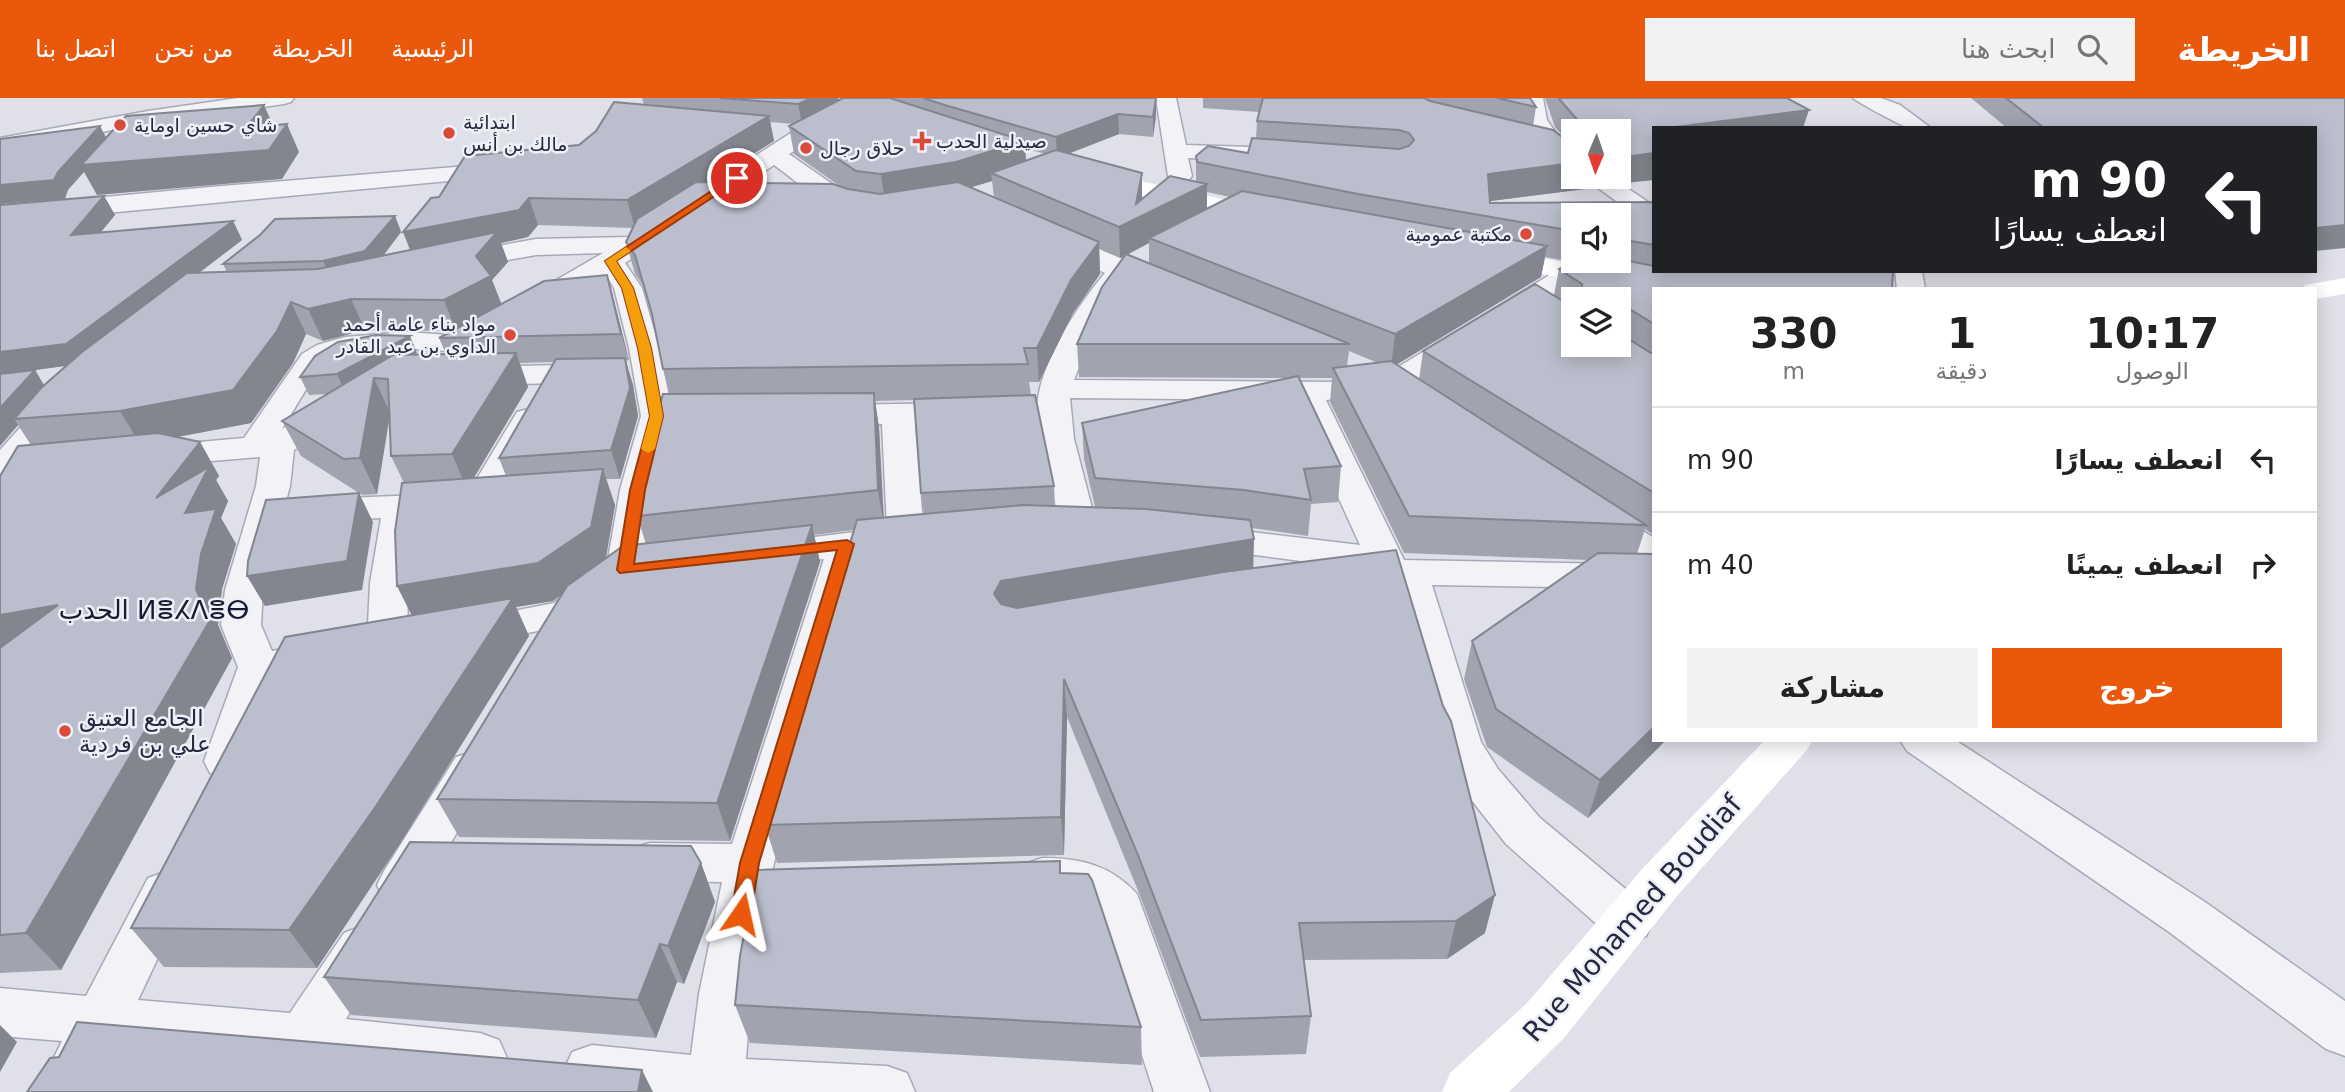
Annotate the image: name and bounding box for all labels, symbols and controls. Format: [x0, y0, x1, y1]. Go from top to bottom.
search box [1645, 18, 2135, 81]
icon: search [2073, 30, 2111, 68]
text: الخريطة [2177, 30, 2310, 69]
text: ابحث هنا [1961, 34, 2055, 64]
text: اتصل بنا [35, 35, 116, 63]
text: من نحن [154, 35, 233, 63]
text: الخريطة [271, 35, 353, 63]
text: الرئيسية [391, 35, 474, 63]
place label: ابتدائية مالك بن أنس [463, 111, 567, 156]
place label: شاي حسين اوماية [134, 114, 277, 137]
marker: شاي حسين اوماية [112, 117, 128, 133]
north arrow [1561, 119, 1631, 189]
map controls [1561, 119, 1631, 357]
marker: ابتدائية مالك بن أنس [441, 125, 457, 141]
place label: صيدلية الحدب [936, 130, 1047, 152]
marker: صيدلية الحدب [914, 133, 930, 149]
place label: حلاق رجال [820, 137, 904, 160]
marker: حلاق رجال [798, 140, 814, 156]
pin [707, 148, 767, 208]
text: 90 m [2031, 152, 2167, 209]
icon: left [2191, 154, 2282, 245]
icon: arrive [718, 159, 756, 197]
button: sound [1561, 203, 1631, 273]
text: انعطف يسارًا [1993, 211, 2167, 249]
place label: مكتبة عمومية [1405, 223, 1512, 246]
marker: مكتبة عمومية [1518, 226, 1534, 242]
button: layers [1561, 287, 1631, 357]
text: 330 [1750, 309, 1838, 358]
text: 1 [1947, 309, 1976, 358]
text: 10:17 [2085, 309, 2219, 358]
place label: مواد بناء عامة أحمد الداوي بن عبد القادر [336, 312, 496, 358]
marker: مواد بناء عامة أحمد الداوي بن عبد القادر [502, 327, 518, 343]
text: m [1783, 358, 1805, 384]
text: دقيقة [1935, 358, 1988, 384]
text: الوصول [2116, 358, 2189, 384]
icon: left [2244, 441, 2282, 479]
text: 90 m [1687, 445, 1754, 475]
text: انعطف يسارًا [2054, 445, 2223, 475]
icon: right [2244, 546, 2282, 584]
text: 40 m [1687, 550, 1754, 580]
text: انعطف يمينًا [2066, 550, 2223, 580]
district label: الحدب ⵍⴻⵃⴷⴻⴱ [59, 595, 249, 625]
button: مشاركة [1687, 648, 1978, 728]
button: خروج [1992, 648, 2282, 728]
place label: الجامع العتيق علي بن فردية [79, 705, 211, 758]
marker: الجامع العتيق علي بن فردية [57, 723, 73, 739]
street label: Rue Mohamed Boudiaf [1516, 787, 1749, 1048]
position arrow [704, 877, 778, 951]

